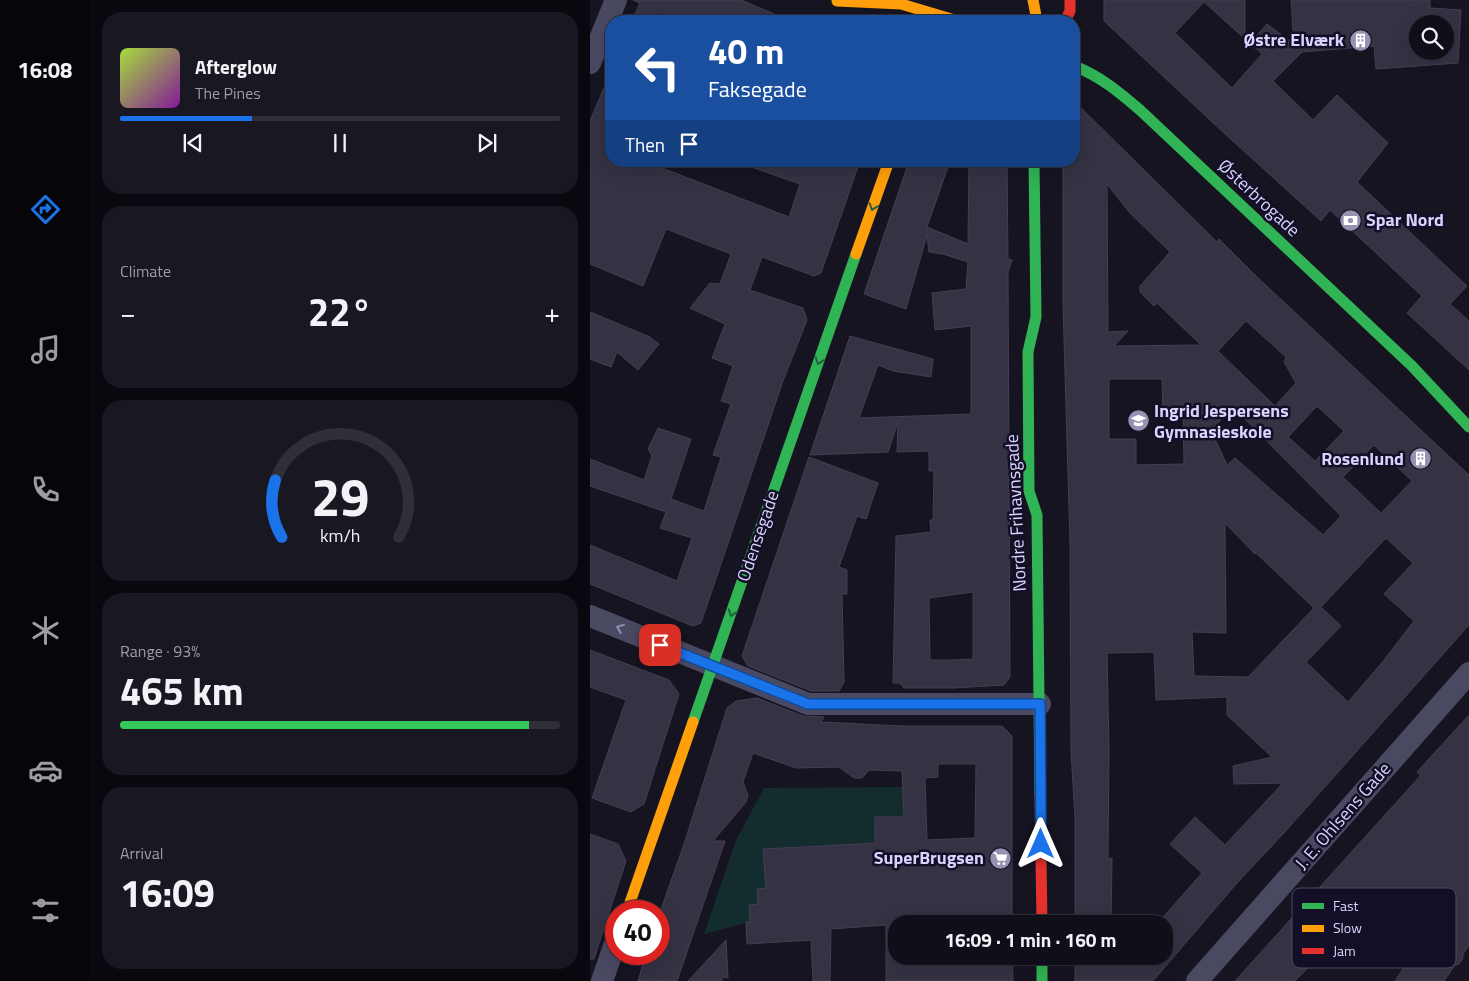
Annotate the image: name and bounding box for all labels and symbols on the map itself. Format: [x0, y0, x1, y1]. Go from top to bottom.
place label: Østre Elværk [1244, 26, 1345, 53]
building icon: Østre Elværk [1348, 28, 1372, 52]
street label: Østerbrogade [1212, 152, 1307, 243]
one-way arrow [869, 203, 879, 211]
place label: Spar Nord [1366, 206, 1444, 233]
bank icon: Spar Nord [1338, 208, 1362, 232]
one-way arrow [815, 356, 825, 365]
place label: Ingrid Jespersens Gymnasieskole [1154, 397, 1289, 445]
school or university icon: Ingrid Jespersens Gymnasieskole [1126, 409, 1150, 433]
street label: Nordre Frihavnsgade [998, 434, 1033, 592]
place label: Rosenlund [1321, 445, 1404, 472]
building icon: Rosenlund [1408, 447, 1432, 471]
street label: Odensegade [729, 487, 786, 585]
one-way arrow [728, 609, 738, 617]
one-way arrow [616, 624, 625, 634]
pin [639, 624, 681, 666]
street label: J. E. Ohlsens Gade [1288, 756, 1397, 875]
position arrow [1014, 817, 1066, 869]
place label: SuperBrugsen [874, 844, 984, 871]
supermarket icon: SuperBrugsen [988, 846, 1012, 870]
legend [1292, 888, 1456, 968]
text: Fast [1333, 895, 1358, 916]
speed limit sign: 40 [605, 900, 670, 965]
text: Slow [1333, 917, 1362, 938]
text: Jam [1333, 940, 1356, 961]

